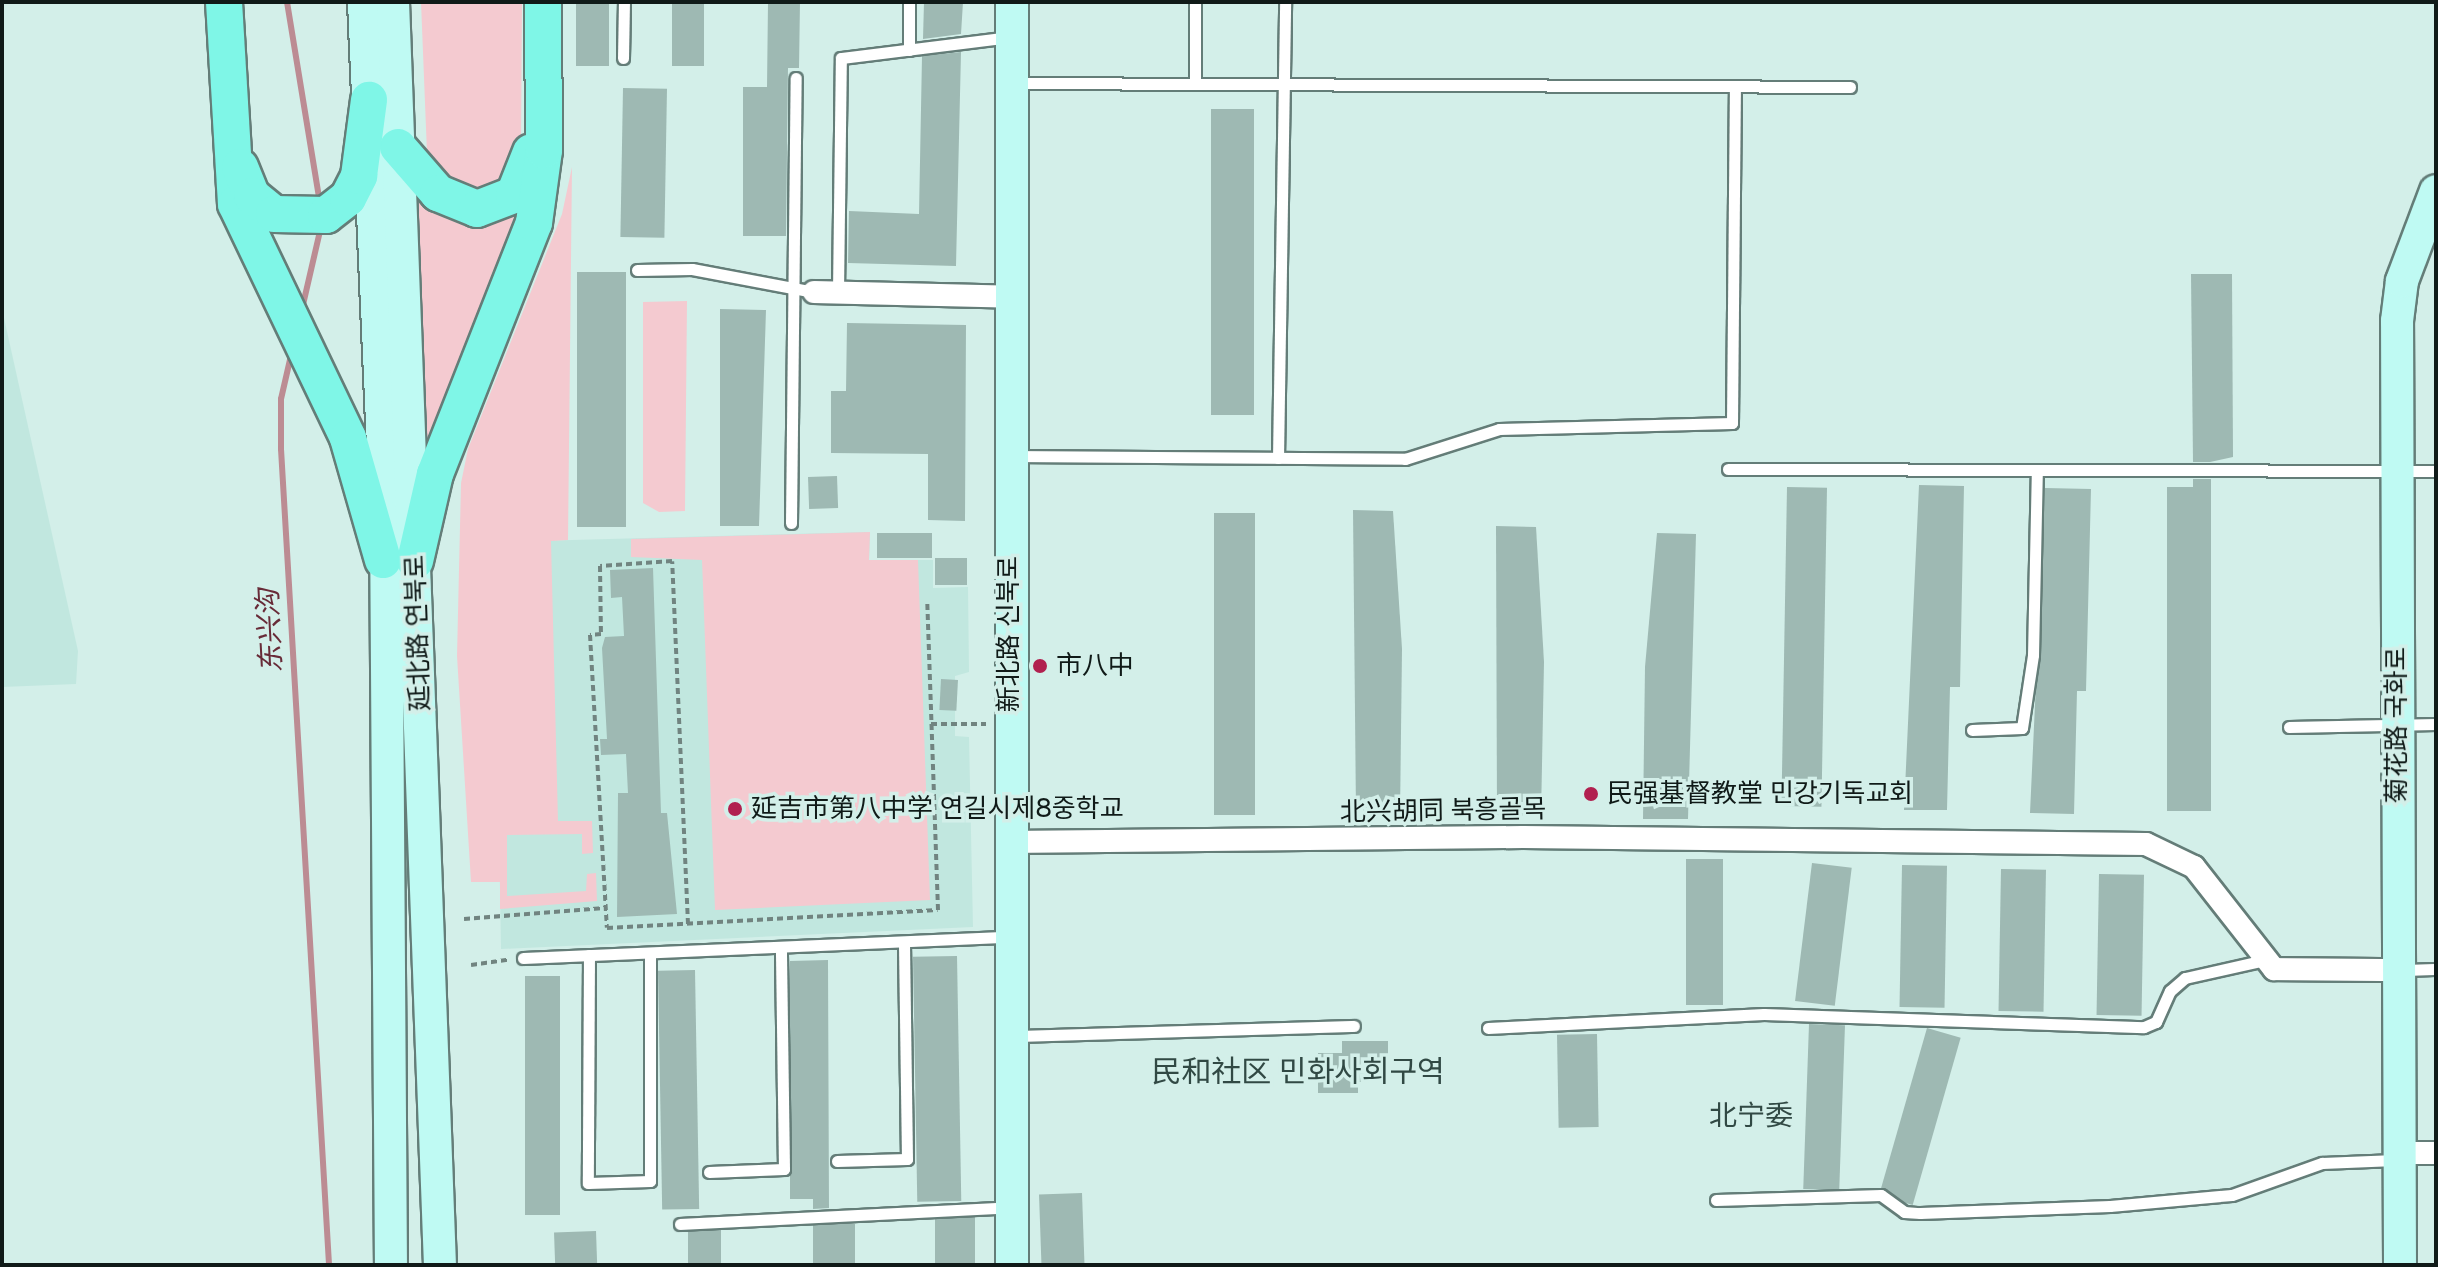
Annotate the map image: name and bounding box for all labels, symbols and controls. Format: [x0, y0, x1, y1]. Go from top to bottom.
street label: 延北路 연북로 [400, 554, 436, 712]
street label: 新北路 신북로 [993, 556, 1025, 712]
water label: 东兴沟 [251, 588, 289, 674]
street label: 菊花路 국화로 [2381, 647, 2413, 803]
place label: 市八中 [1056, 650, 1134, 682]
marker: 市八中 [1031, 657, 1049, 675]
place label: 民强基督教堂 민강기독교회 [1607, 778, 1913, 810]
marker: 民强基督教堂 민강기독교회 [1582, 785, 1600, 803]
place label: 延吉市第八中学 연길시제8중학교 [751, 793, 1124, 825]
street label: 北兴胡同 북흥골목 [1340, 794, 1546, 828]
marker: 延吉市第八中学 연길시제8중학교 [726, 800, 744, 818]
district label: 民和社区 민화사회구역 [1151, 1055, 1445, 1091]
district label: 北宁委 [1709, 1099, 1793, 1133]

